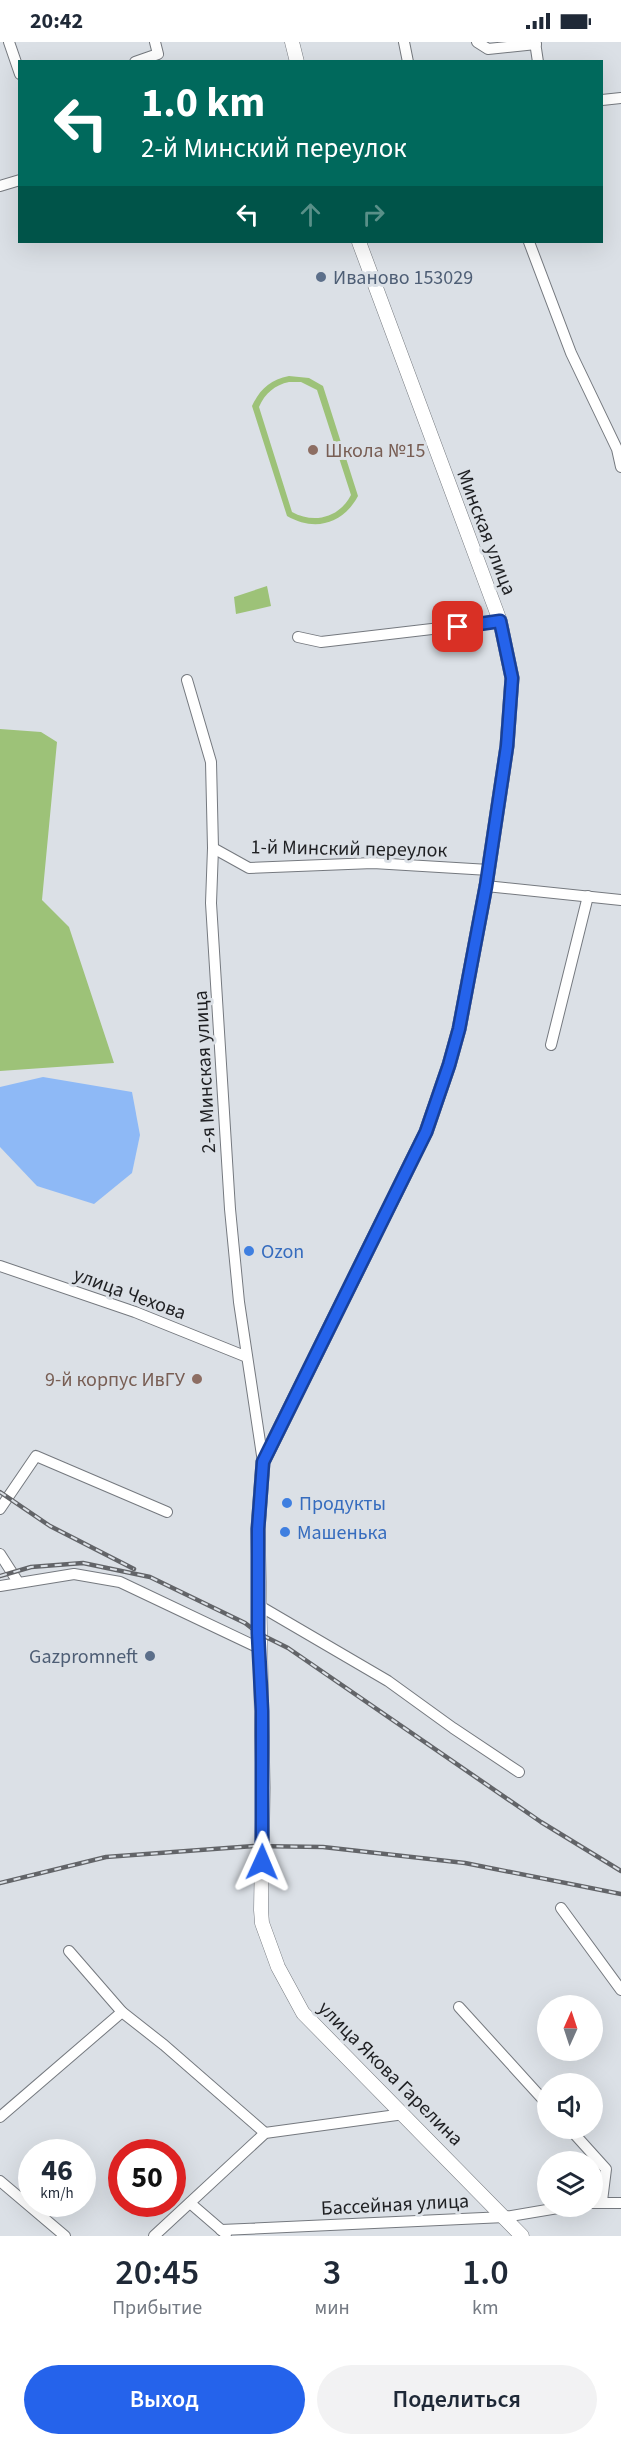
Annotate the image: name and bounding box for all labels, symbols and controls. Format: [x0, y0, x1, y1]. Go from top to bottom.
text: 20:42 [30, 5, 83, 37]
text: 1.0 km [141, 73, 265, 133]
icon: left [42, 84, 120, 162]
text: 2-й Минский переулок [141, 129, 407, 168]
icon: left [231, 198, 264, 231]
icon: ahead [294, 198, 327, 231]
icon: right [357, 198, 390, 231]
place label: Иваново 153029 [333, 264, 473, 292]
marker: Иваново 153029 [314, 270, 328, 284]
place label: Школа №15 [325, 437, 425, 465]
marker: Школа №15 [306, 443, 320, 457]
street label: Минская улица [449, 465, 523, 599]
pin [432, 601, 483, 652]
icon: arrive [441, 610, 474, 643]
street label: 1-й Минский переулок [250, 833, 448, 865]
street label: 2-я Минская улица [187, 990, 223, 1154]
place label: Ozon [261, 1238, 304, 1266]
marker: Ozon [242, 1244, 256, 1258]
street label: улица Чехова [70, 1261, 190, 1327]
place label: 9-й корпус ИвГУ [45, 1366, 186, 1394]
marker: 9-й корпус ИвГУ [190, 1372, 204, 1386]
place label: Продукты [299, 1490, 386, 1518]
marker: Продукты [280, 1496, 294, 1510]
place label: Машенька [297, 1519, 387, 1547]
marker: Машенька [278, 1525, 292, 1539]
place label: Gazpromneft [29, 1643, 138, 1671]
marker: Gazpromneft [143, 1649, 157, 1663]
position arrow [230, 1830, 294, 1894]
street label: улица Якова Гарелина [311, 1995, 469, 2153]
north arrow [537, 1995, 603, 2061]
map controls [537, 1995, 603, 2217]
button: sound [537, 2073, 603, 2139]
speed limit sign: 50 [108, 2139, 186, 2217]
text: 46 [41, 2149, 73, 2192]
button: layers [537, 2151, 603, 2217]
text: km/h [40, 2183, 74, 2204]
street label: Бассейная улица [320, 2187, 470, 2223]
text: 20:45 [115, 2247, 199, 2298]
text: 3 [323, 2247, 341, 2298]
text: 1.0 [462, 2247, 509, 2298]
text: Прибытие [112, 2294, 202, 2322]
text: мин [315, 2294, 350, 2322]
text: km [472, 2294, 499, 2322]
button: Выход [24, 2365, 305, 2434]
button: Поделиться [317, 2365, 597, 2434]

